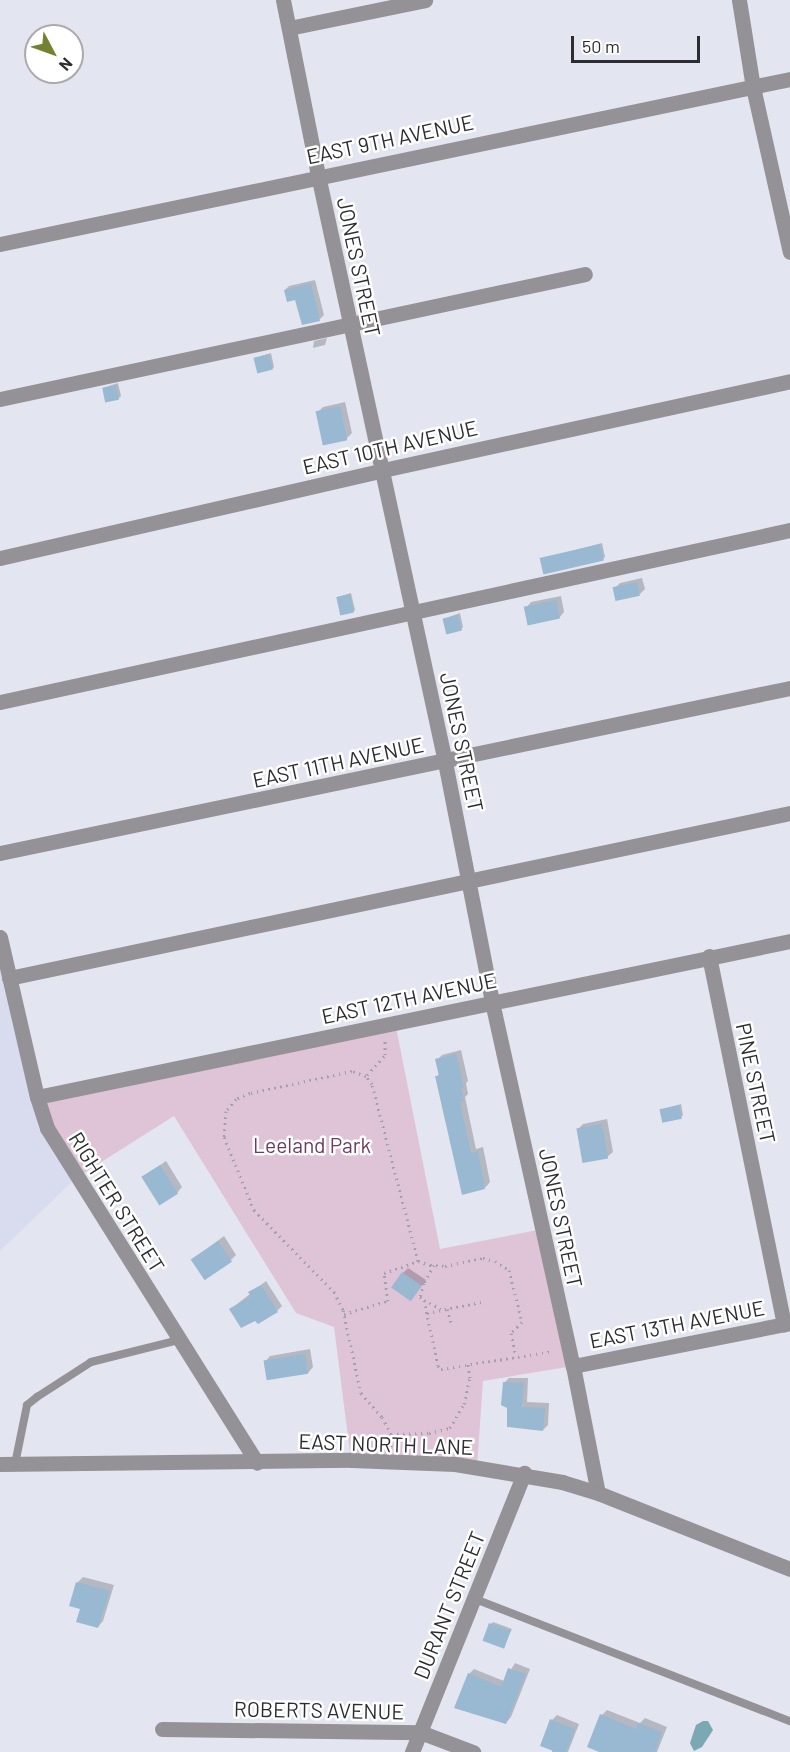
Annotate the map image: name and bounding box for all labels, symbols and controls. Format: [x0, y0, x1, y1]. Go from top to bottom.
north arrow [24, 24, 84, 84]
scale bar [574, 24, 703, 62]
text: 50 m [582, 35, 620, 57]
text: N [56, 55, 77, 75]
street label: EAST 9TH AVENUE [304, 109, 476, 169]
street label: JONES STREET [332, 195, 386, 339]
street label: EAST 10TH AVENUE [300, 415, 480, 479]
street label: JONES STREET [435, 670, 489, 814]
street label: EAST 11TH AVENUE [250, 732, 426, 792]
street label: EAST 12TH AVENUE [319, 967, 499, 1029]
street label: PINE STREET [731, 1020, 781, 1146]
street label: RIGHTER STREET [64, 1127, 170, 1277]
park label: Leeland Park [253, 1132, 371, 1158]
street label: JONES STREET [534, 1146, 588, 1290]
street label: EAST 13TH AVENUE [587, 1295, 767, 1353]
street label: EAST NORTH LANE [298, 1428, 474, 1460]
street label: DURANT STREET [408, 1527, 490, 1683]
street label: ROBERTS AVENUE [234, 1696, 404, 1724]

